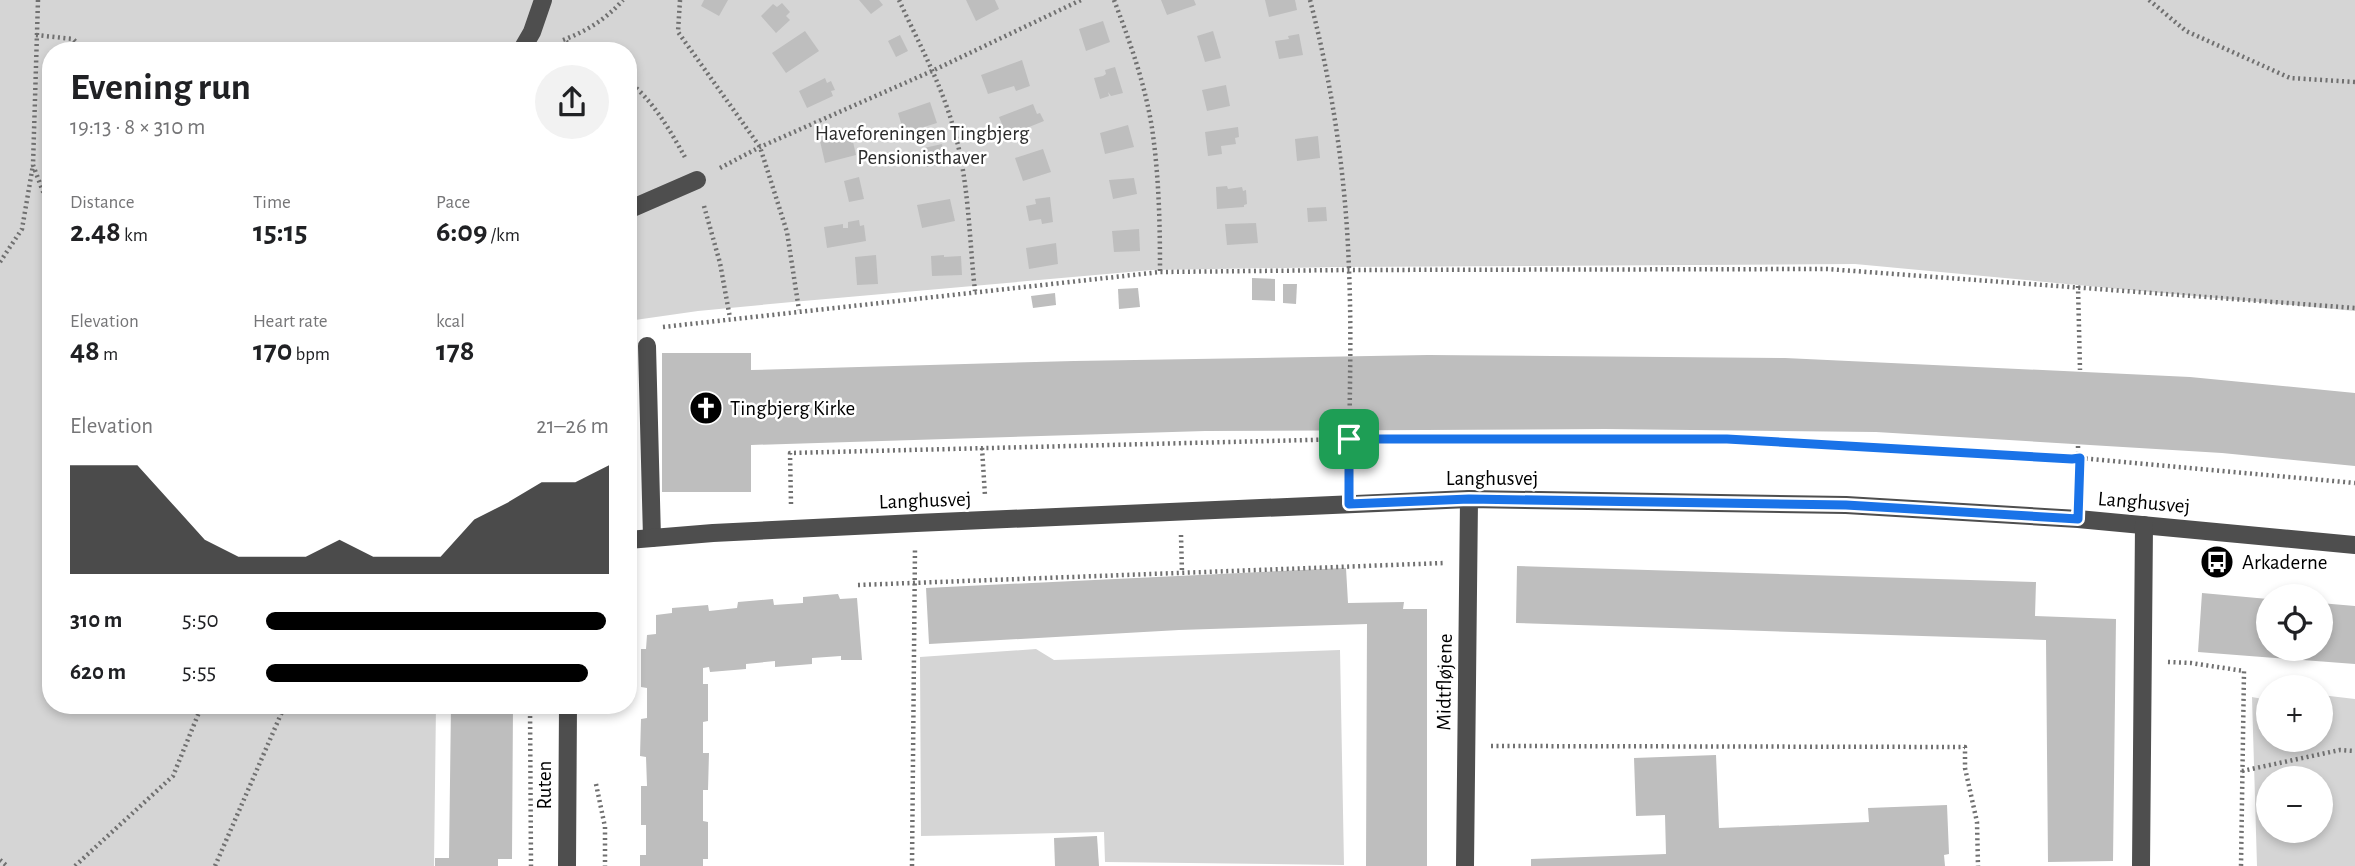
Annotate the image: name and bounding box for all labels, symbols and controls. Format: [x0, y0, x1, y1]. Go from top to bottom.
button: share [535, 65, 609, 139]
text: Evening run [70, 69, 251, 107]
text: 19:13 · 8 × 310 m [70, 116, 206, 139]
park label: Haveforeningen Tingbjerg Pensionisthaver [815, 123, 1030, 168]
text: Distance [70, 193, 134, 212]
text: Time [253, 193, 291, 212]
text: Pace [436, 193, 470, 212]
text: 2.48 [70, 217, 121, 247]
text: 15:15 [253, 217, 307, 247]
text: 6:09 [436, 217, 487, 247]
text: km [121, 226, 148, 245]
text: /km [487, 226, 520, 245]
text: Elevation [70, 312, 139, 331]
text: Heart rate [253, 312, 328, 331]
text: kcal [436, 312, 465, 331]
text: 48 [70, 336, 100, 366]
text: 170 [253, 336, 292, 366]
text: 178 [436, 336, 475, 366]
text: m [100, 345, 118, 364]
text: bpm [292, 345, 330, 364]
church icon: Tingbjerg Kirke [687, 389, 725, 427]
place label: Tingbjerg Kirke [730, 398, 855, 419]
pin [1319, 409, 1379, 469]
text: Elevation [70, 415, 153, 438]
text: 21–26 m [536, 415, 609, 438]
icon: arrive [1330, 420, 1368, 458]
street label: Langhusvej [1446, 468, 1538, 489]
street label: Langhusvej [878, 488, 972, 513]
street label: Langhusvej [2097, 488, 2191, 517]
bus stop icon: Arkaderne [2198, 543, 2236, 581]
place label: Arkaderne [2242, 552, 2327, 573]
map controls [2256, 584, 2333, 843]
button: locate [2256, 584, 2333, 661]
text: 310 m [70, 609, 122, 632]
text: 5:50 [182, 609, 219, 632]
street label: Midtfløjene [1433, 633, 1456, 731]
text: 620 m [70, 661, 126, 684]
text: 5:55 [182, 661, 216, 684]
button: + [2256, 675, 2333, 752]
street label: Ruten [534, 761, 555, 809]
button: − [2256, 766, 2333, 843]

